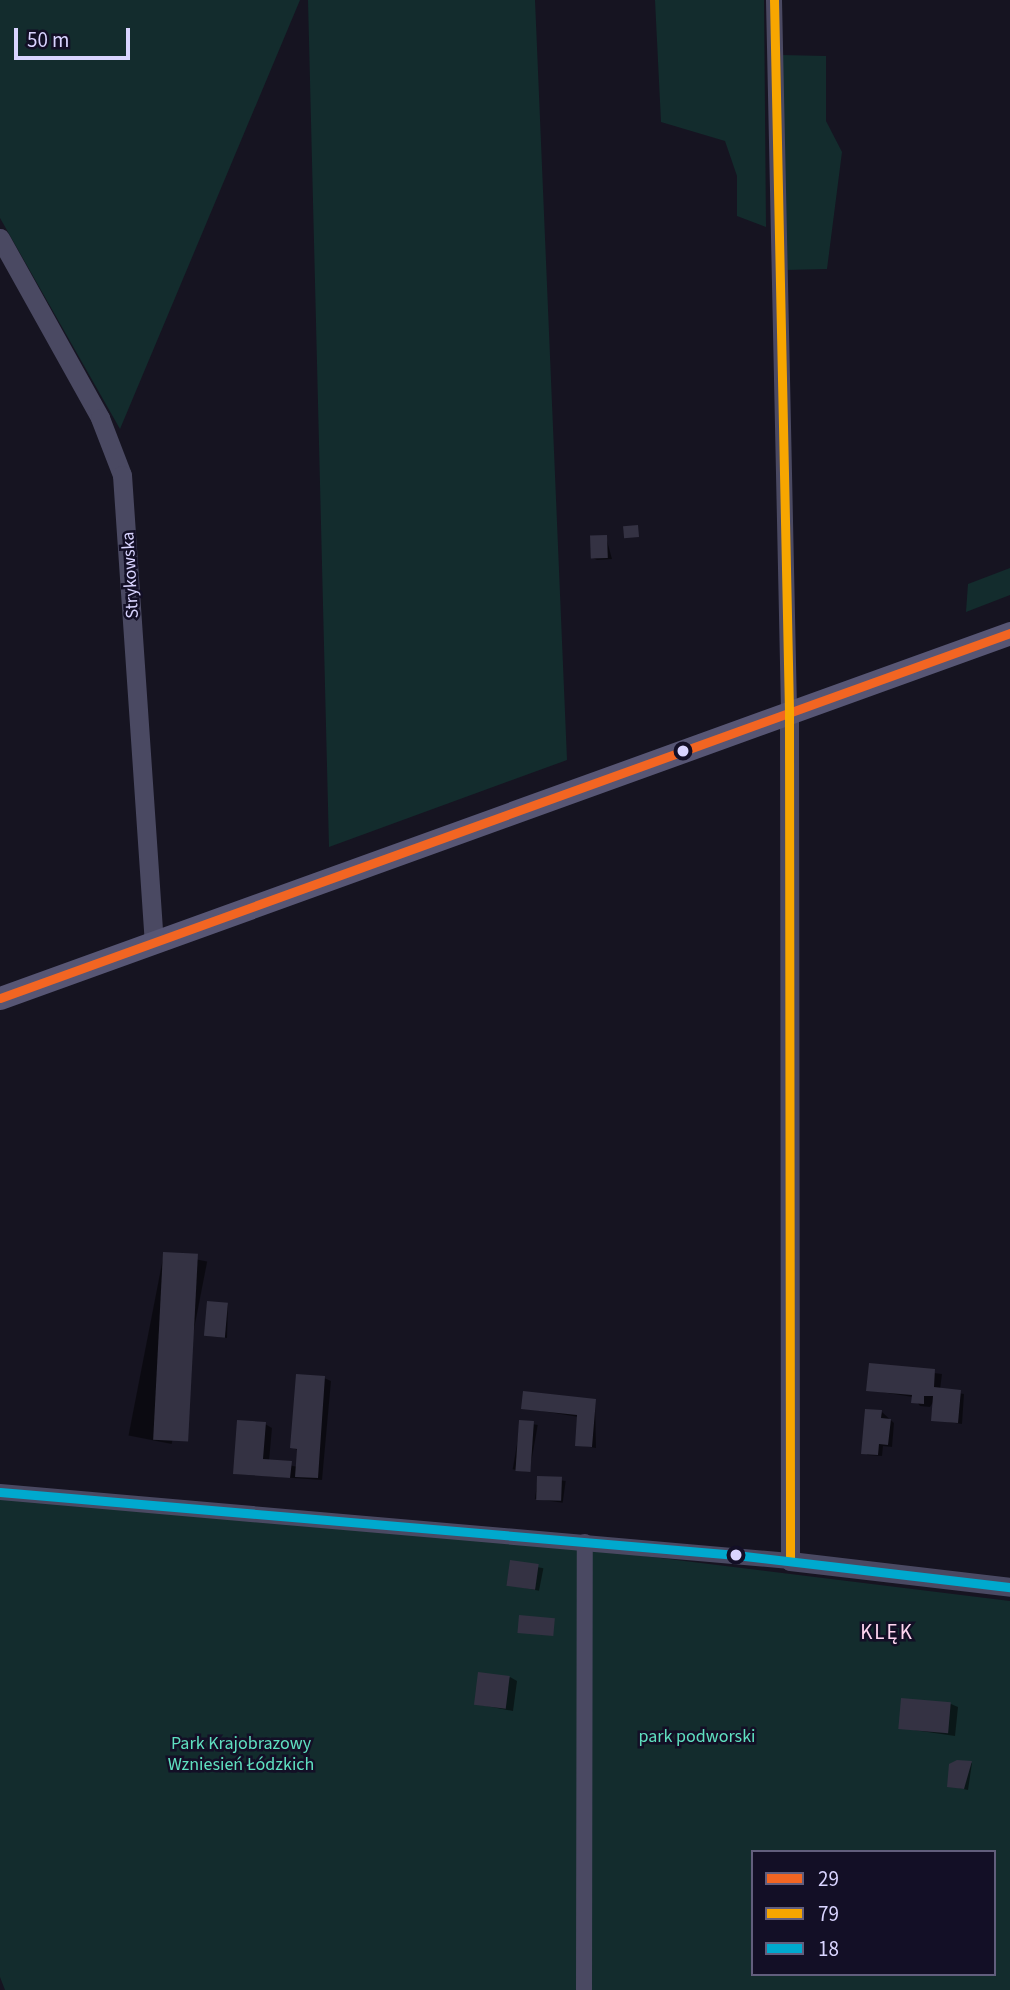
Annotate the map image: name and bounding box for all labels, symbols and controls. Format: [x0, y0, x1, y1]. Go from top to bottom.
scale bar [18, 14, 133, 58]
text: 50 m [27, 25, 69, 55]
street label: Strykowska [118, 531, 144, 619]
unlabelled marker [676, 744, 690, 758]
unlabelled marker [729, 1548, 743, 1562]
district label: KLĘK [861, 1619, 913, 1645]
park label: park podworski [639, 1726, 755, 1748]
park label: Park Krajobrazowy Wzniesień Łódzkich [168, 1734, 314, 1776]
legend [751, 1850, 996, 1976]
text: 29 [818, 1864, 839, 1894]
text: 79 [818, 1899, 839, 1929]
text: 18 [818, 1934, 839, 1964]

